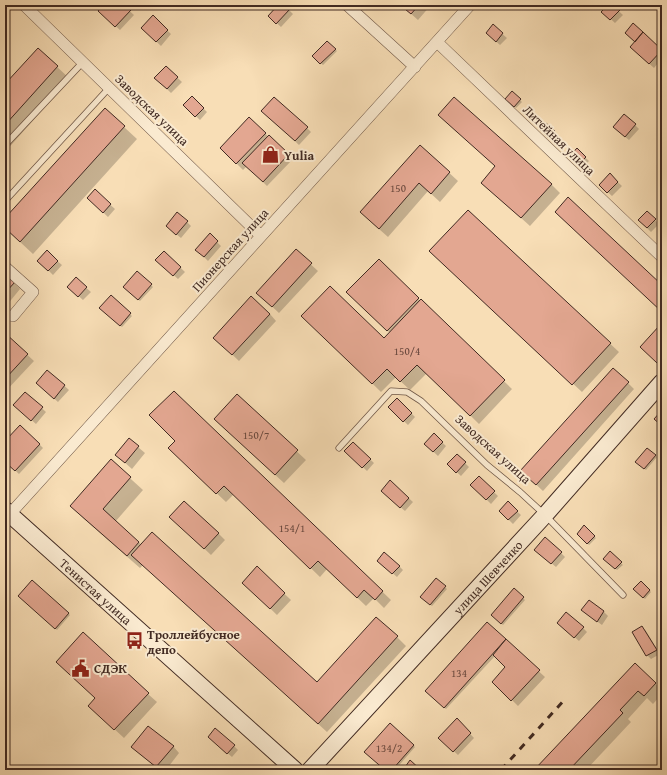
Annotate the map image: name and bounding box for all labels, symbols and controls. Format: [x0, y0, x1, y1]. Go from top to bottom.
street label: Заводская улица [111, 70, 194, 151]
street label: Литейная улица [518, 100, 600, 180]
shop icon: Yulia [261, 145, 281, 165]
place label: Yulia [284, 146, 315, 165]
house number: 150 [390, 180, 406, 196]
street label: Пионерская улица [187, 203, 273, 296]
house number: 150/4 [394, 343, 420, 359]
street label: Заводская улица [451, 410, 536, 489]
house number: 150/7 [243, 427, 269, 443]
house number: 154/1 [279, 520, 305, 536]
street label: улица Шевченко [448, 536, 527, 620]
street label: Тенистая улица [55, 554, 137, 630]
place label: Троллейбусное депо [147, 625, 240, 659]
bus stop icon: Троллейбусное депо [124, 631, 144, 651]
public building icon: СДЭК [71, 658, 91, 678]
place label: СДЭК [94, 659, 127, 678]
house number: 134 [451, 665, 467, 681]
house number: 134/2 [376, 740, 402, 756]

